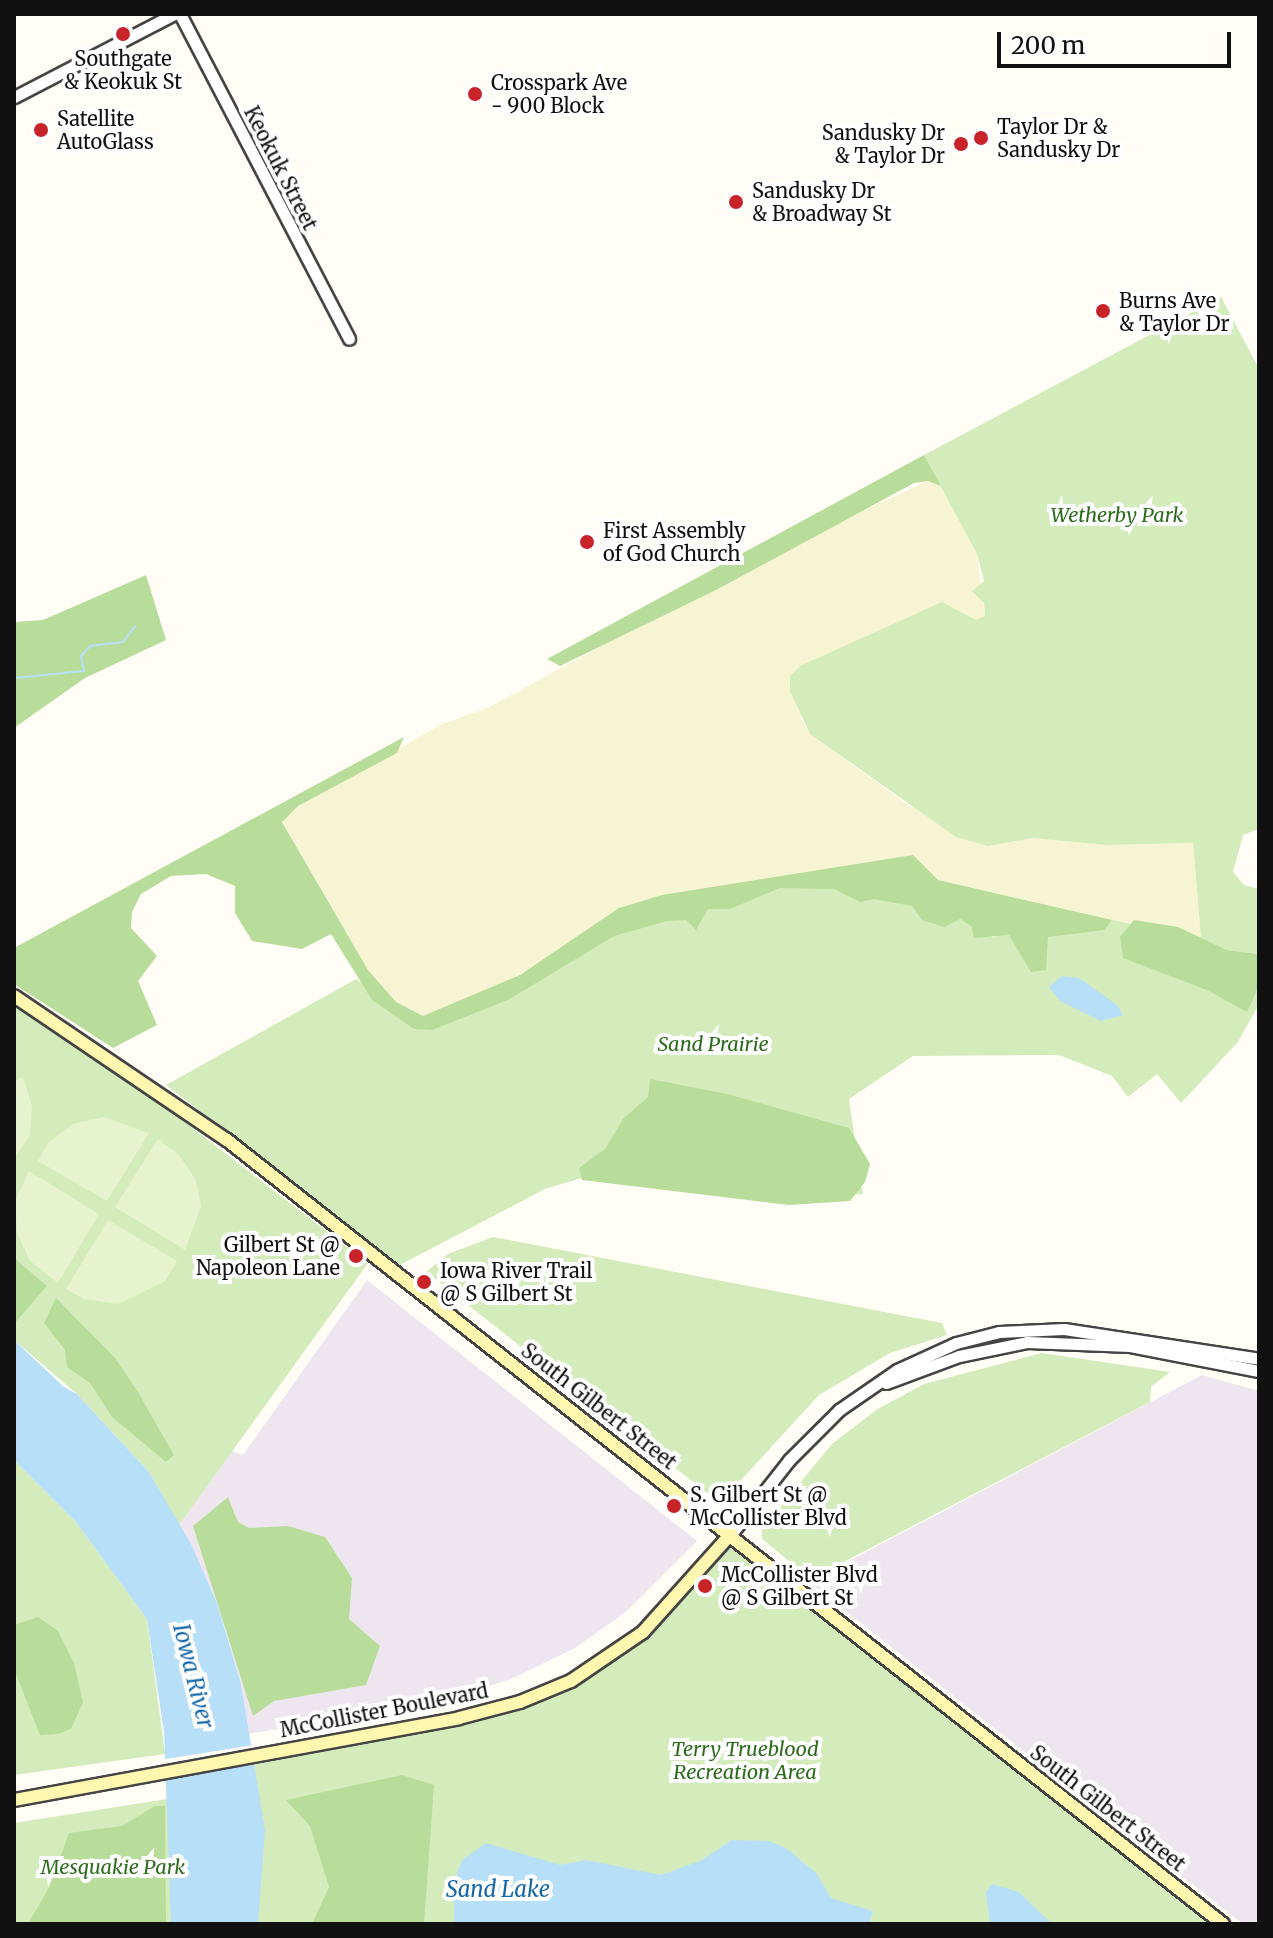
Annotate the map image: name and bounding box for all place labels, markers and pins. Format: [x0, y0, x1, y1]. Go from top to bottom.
marker: Southgate & Keokuk St [114, 25, 132, 43]
place label: Southgate & Keokuk St [64, 46, 182, 93]
place label: Crosspark Ave - 900 Block [491, 70, 627, 117]
marker: Crosspark Ave - 900 Block [466, 85, 484, 103]
place label: Satellite AutoGlass [57, 106, 154, 153]
place label: Taylor Dr & Sandusky Dr [997, 114, 1120, 161]
place label: Sandusky Dr & Taylor Dr [822, 120, 945, 167]
marker: Satellite AutoGlass [32, 121, 50, 139]
marker: Taylor Dr & Sandusky Dr [972, 129, 990, 147]
marker: Sandusky Dr & Taylor Dr [952, 135, 970, 153]
place label: Sandusky Dr & Broadway St [752, 178, 892, 225]
marker: Sandusky Dr & Broadway St [727, 193, 745, 211]
place label: Burns Ave & Taylor Dr [1119, 288, 1230, 335]
marker: Burns Ave & Taylor Dr [1094, 302, 1112, 320]
place label: First Assembly of God Church [603, 518, 746, 565]
marker: First Assembly of God Church [578, 533, 596, 551]
place label: Gilbert St @ Napoleon Lane [196, 1232, 340, 1279]
marker: Gilbert St @ Napoleon Lane [347, 1247, 365, 1265]
place label: Iowa River Trail @ S Gilbert St [440, 1258, 592, 1305]
marker: Iowa River Trail @ S Gilbert St [415, 1273, 433, 1291]
place label: S. Gilbert St @ McCollister Blvd [690, 1482, 847, 1529]
marker: S. Gilbert St @ McCollister Blvd [665, 1497, 683, 1515]
place label: McCollister Blvd @ S Gilbert St [721, 1562, 878, 1609]
marker: McCollister Blvd @ S Gilbert St [696, 1577, 714, 1595]

